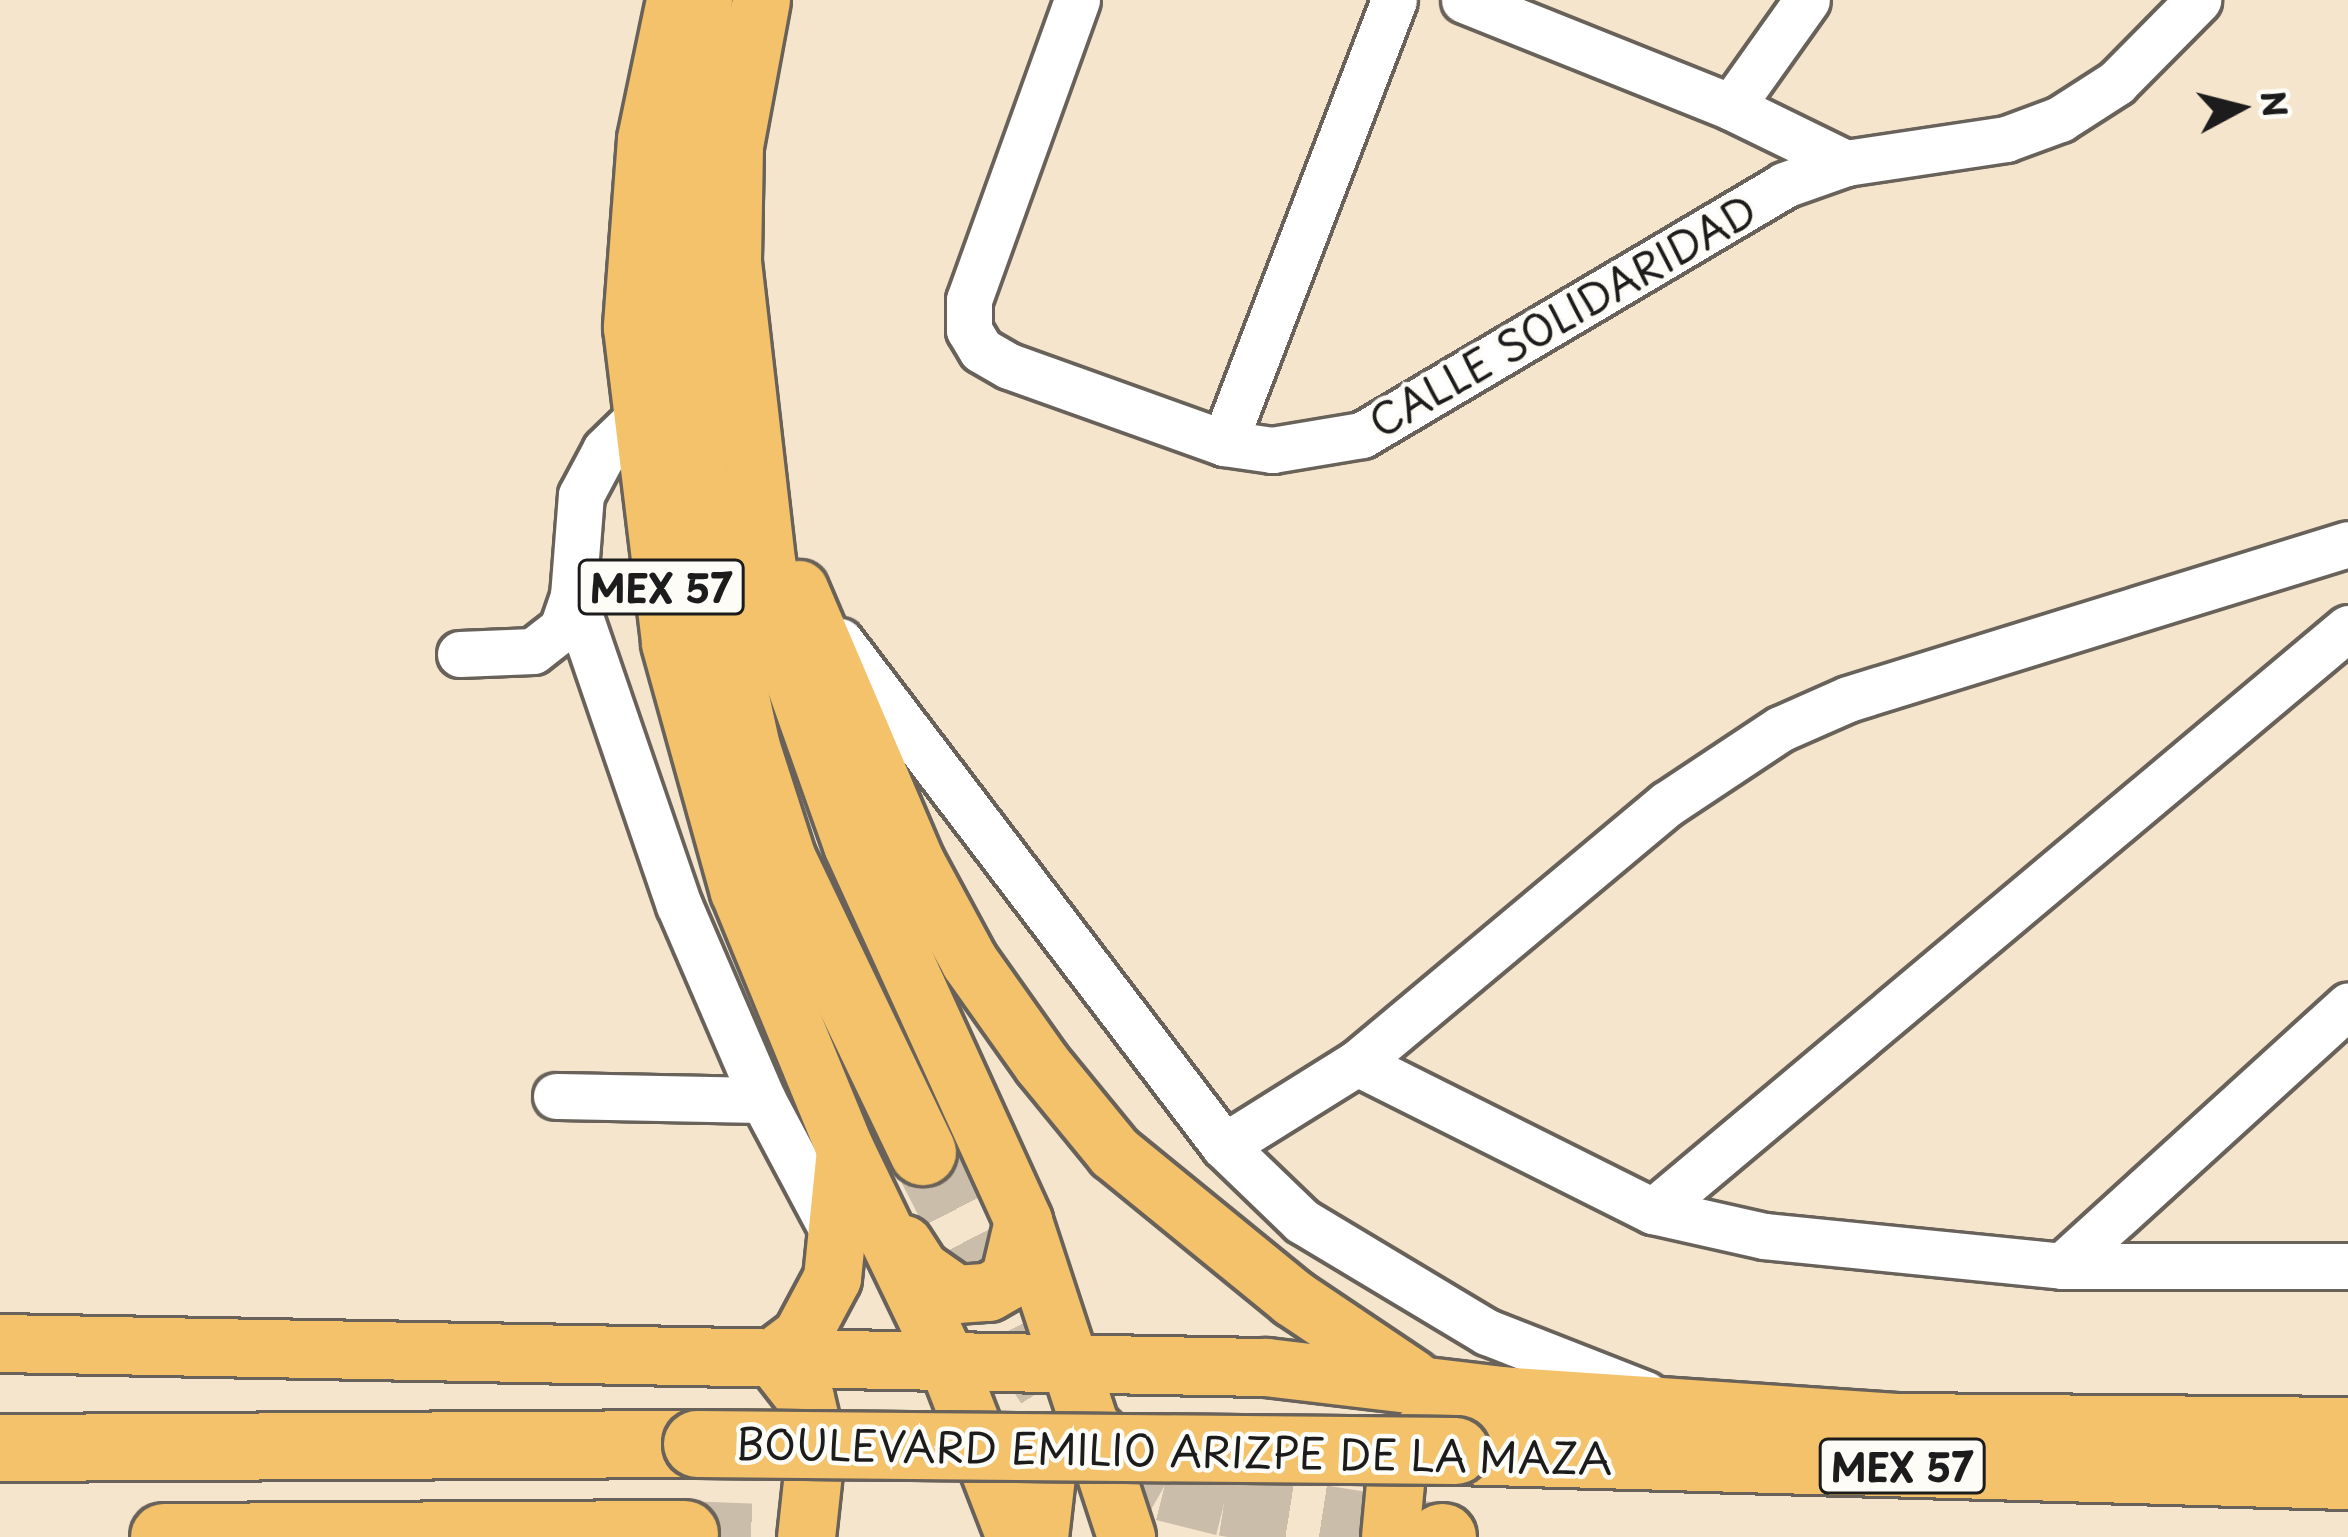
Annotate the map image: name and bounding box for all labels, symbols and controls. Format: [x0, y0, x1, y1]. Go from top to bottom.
north arrow [2180, 48, 2300, 168]
text: N [2249, 88, 2302, 120]
street label: CALLE SOLIDARIDAD [1357, 182, 1767, 448]
road number: MEX 57 [574, 554, 748, 620]
street label: BOULEVARD EMILIO ARIZPE DE LA MAZA [733, 1417, 1615, 1483]
road number: MEX 57 [1815, 1433, 1989, 1499]

